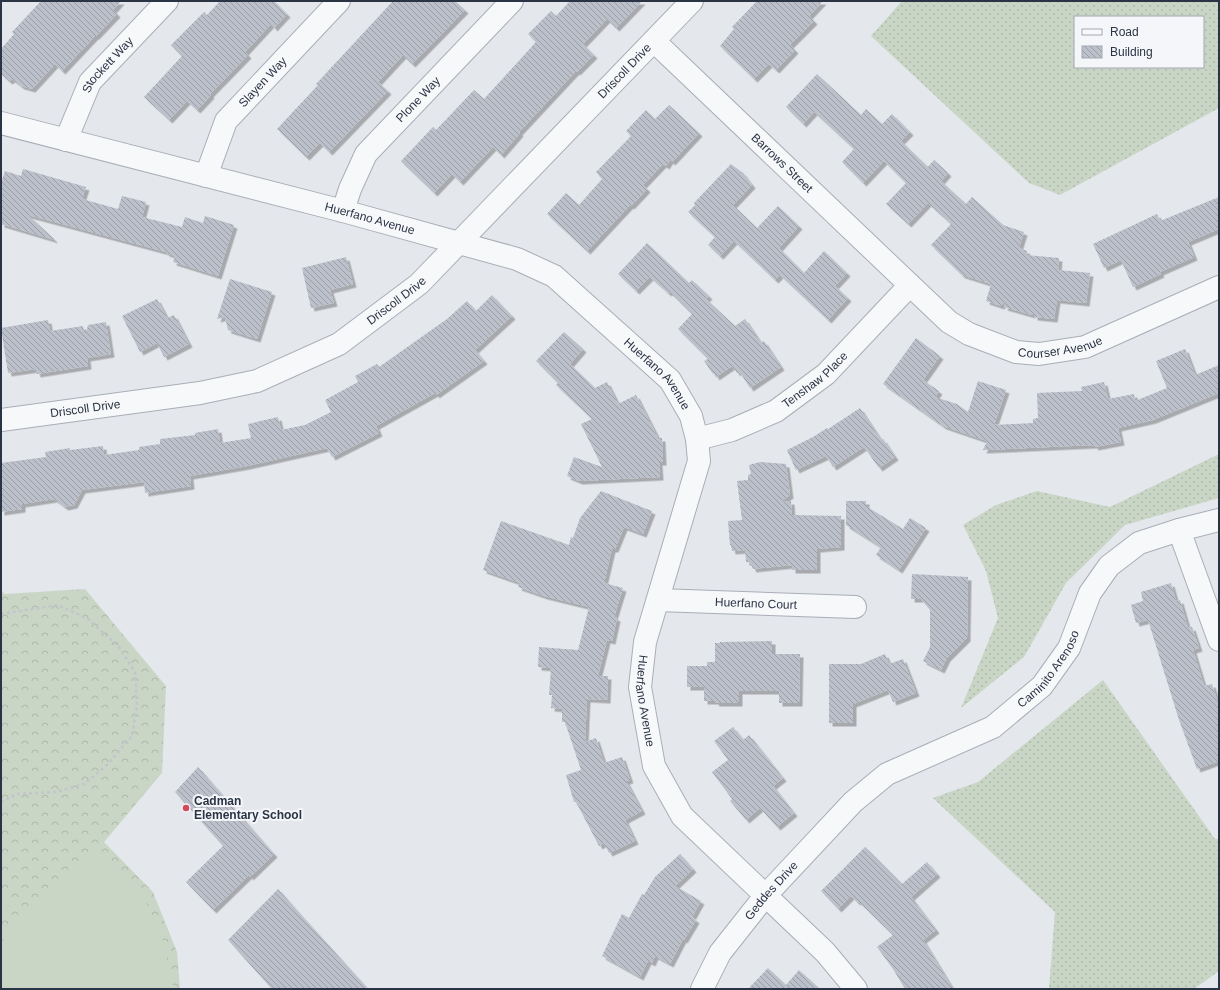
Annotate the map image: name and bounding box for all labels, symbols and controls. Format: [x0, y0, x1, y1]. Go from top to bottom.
legend [1074, 16, 1204, 68]
text: Road [1110, 25, 1139, 39]
street label: Stockett Way [79, 34, 136, 95]
street label: Driscoll Drive [595, 40, 654, 101]
text: Building [1110, 45, 1153, 59]
street label: Slayen Way [236, 54, 290, 110]
street label: Plone Way [393, 74, 443, 125]
street label: Barrows Street [749, 131, 816, 196]
street label: Huerfano Avenue [323, 200, 417, 238]
street label: Driscoll Drive [364, 274, 429, 328]
street label: Courser Avenue [1017, 333, 1105, 361]
street label: Huerfano Avenue [621, 335, 693, 412]
street label: Tenshaw Place [779, 348, 851, 411]
street label: Driscoll Drive [49, 397, 122, 420]
street label: Huerfano Court [715, 595, 798, 612]
street label: Caminito Arenoso [1015, 628, 1082, 711]
street label: Huerfano Avenue [633, 654, 658, 748]
place label: Cadman Elementary School [194, 794, 302, 822]
marker: Cadman Elementary School [181, 803, 191, 813]
street label: Geddes Drive [742, 858, 801, 923]

